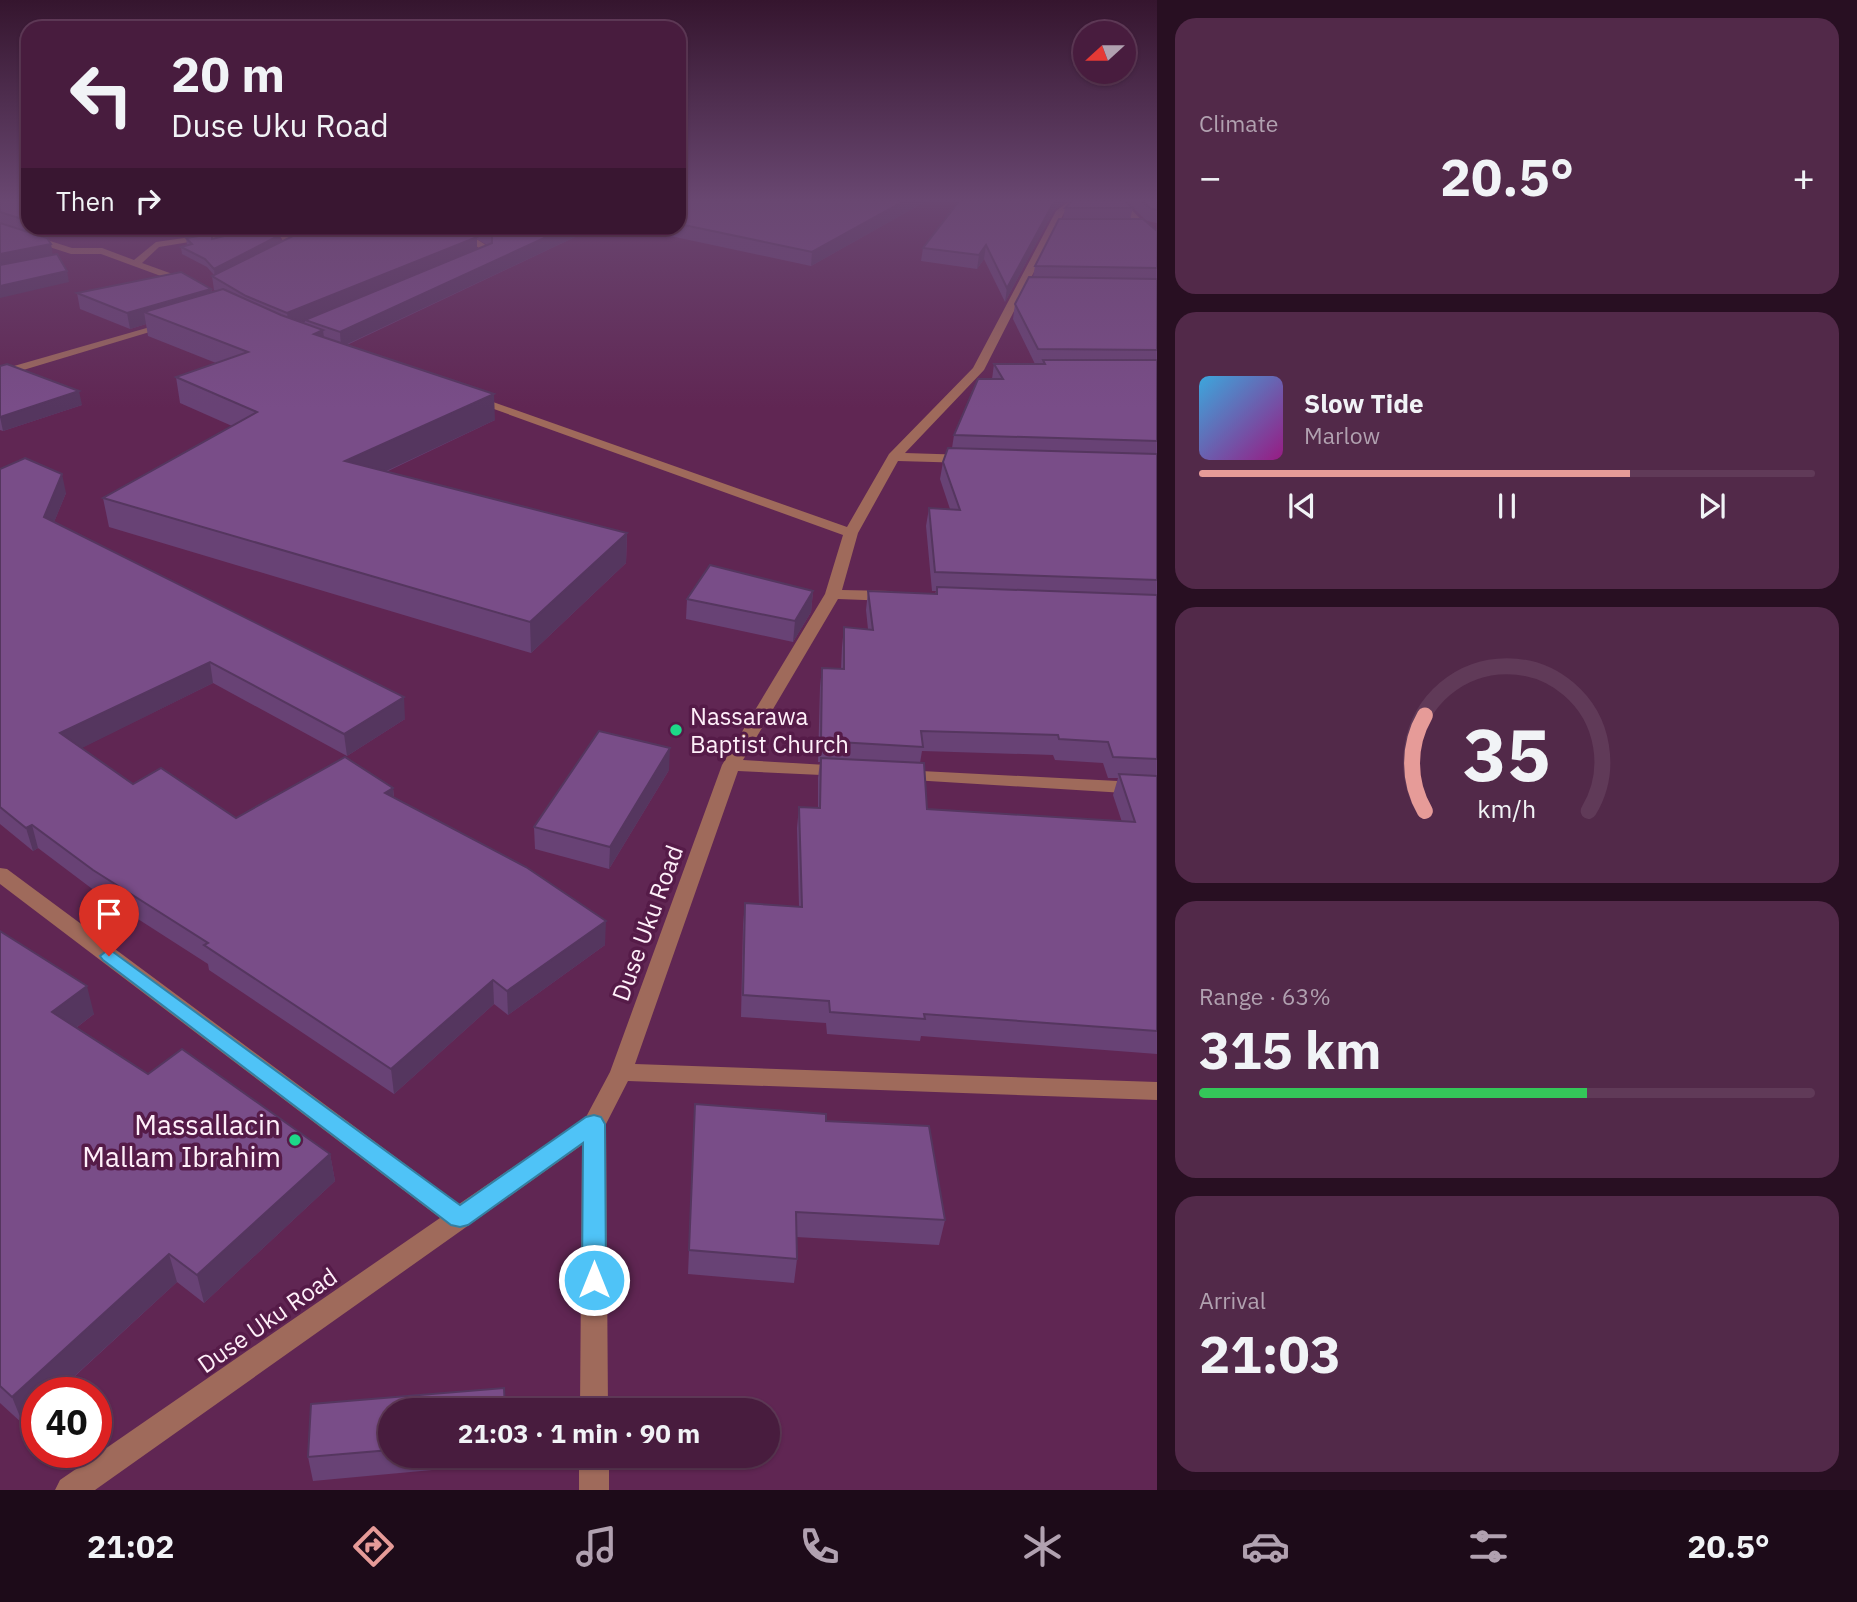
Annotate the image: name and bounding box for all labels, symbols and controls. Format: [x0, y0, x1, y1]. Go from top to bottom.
north arrow [1073, 21, 1136, 84]
map controls [1073, 21, 1136, 84]
text: 20 m [171, 42, 285, 105]
icon: left [56, 49, 147, 140]
text: Duse Uku Road [171, 104, 389, 146]
text: Climate [1199, 108, 1278, 138]
text: 20.5° [1440, 143, 1574, 210]
text: − [1199, 152, 1222, 201]
text: + [1792, 152, 1815, 201]
icon: right [129, 182, 167, 220]
text: Then [56, 184, 115, 218]
text: Slow Tide [1304, 386, 1424, 420]
text: Marlow [1304, 420, 1380, 450]
icon: previous [1283, 487, 1321, 525]
icon: pause [1488, 487, 1526, 525]
icon: next [1693, 487, 1731, 525]
place label: Nassarawa Baptist Church [690, 700, 849, 760]
text: 35 [1463, 706, 1551, 801]
marker: Nassarawa Baptist Church [668, 722, 684, 738]
text: km/h [1478, 792, 1536, 825]
street label: Duse Uku Road [604, 841, 690, 1005]
pin [79, 884, 139, 956]
icon: arrive [90, 895, 128, 933]
text: Range · 63% [1199, 981, 1331, 1011]
text: 315 km [1199, 1016, 1381, 1083]
place label: Massallacin Mallam Ibrahim [82, 1106, 281, 1175]
marker: Massallacin Mallam Ibrahim [287, 1132, 303, 1148]
position arrow [557, 1243, 631, 1317]
street label: Duse Uku Road [191, 1260, 343, 1380]
text: Arrival [1199, 1285, 1266, 1315]
text: 21:03 [1199, 1320, 1341, 1387]
speed limit sign: 40 [21, 1377, 112, 1468]
text: 21:03 · 1 min · 90 m [458, 1416, 700, 1450]
icon: directions [349, 1522, 398, 1571]
icon: music [572, 1522, 621, 1571]
icon: phone [795, 1522, 844, 1571]
icon: climate [1018, 1522, 1067, 1571]
icon: car [1241, 1522, 1290, 1571]
icon: filters [1464, 1522, 1513, 1571]
text: 21:02 [87, 1525, 174, 1567]
text: 20.5° [1687, 1525, 1770, 1567]

